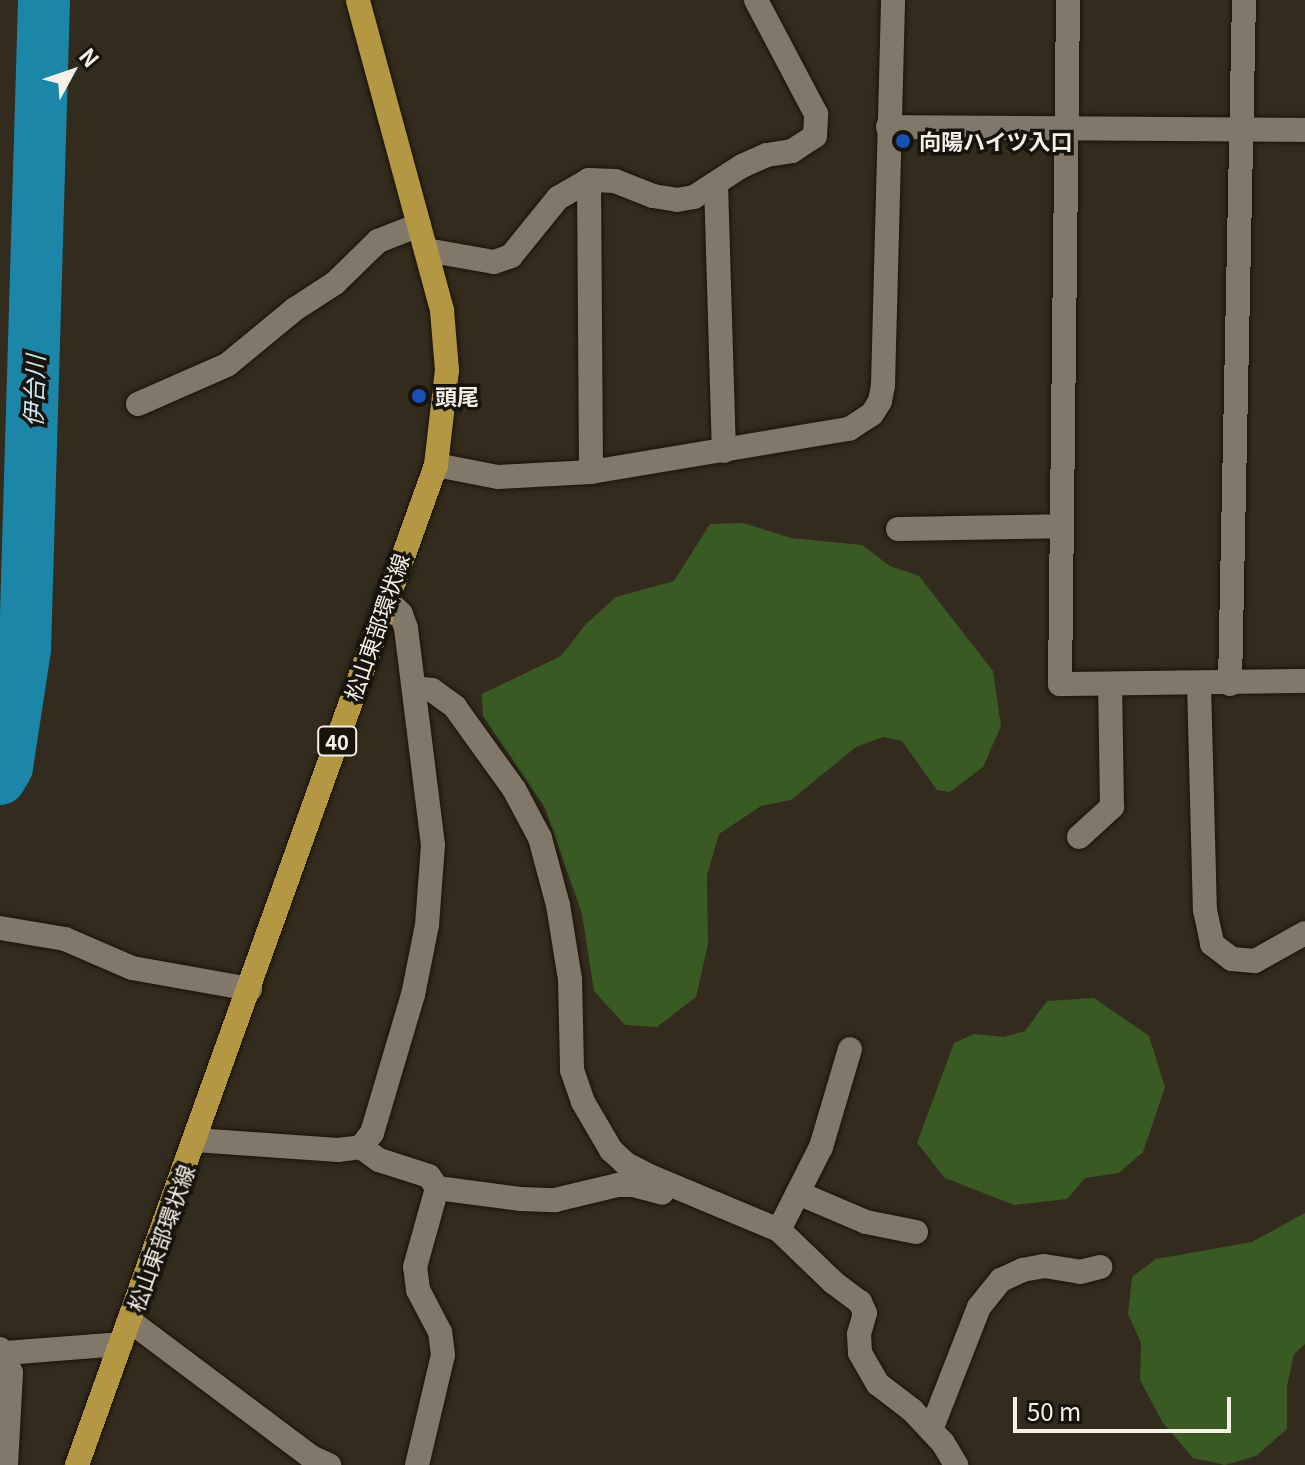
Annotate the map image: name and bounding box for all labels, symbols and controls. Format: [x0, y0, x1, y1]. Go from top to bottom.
north arrow [32, 32, 112, 112]
text: N [73, 40, 108, 73]
place label: 向陽ハイツ入口 [919, 128, 1073, 154]
marker: 向陽ハイツ入口 [894, 132, 912, 150]
water label: 伊台川 [17, 355, 49, 427]
place label: 頭尾 [435, 383, 479, 409]
marker: 頭尾 [410, 387, 428, 405]
street label: 松山東部環状線 [338, 550, 414, 704]
road number: 40 [317, 725, 357, 757]
street label: 松山東部環状線 [121, 1161, 199, 1315]
scale bar [1017, 1381, 1235, 1431]
text: 50 m [1027, 1393, 1081, 1428]

